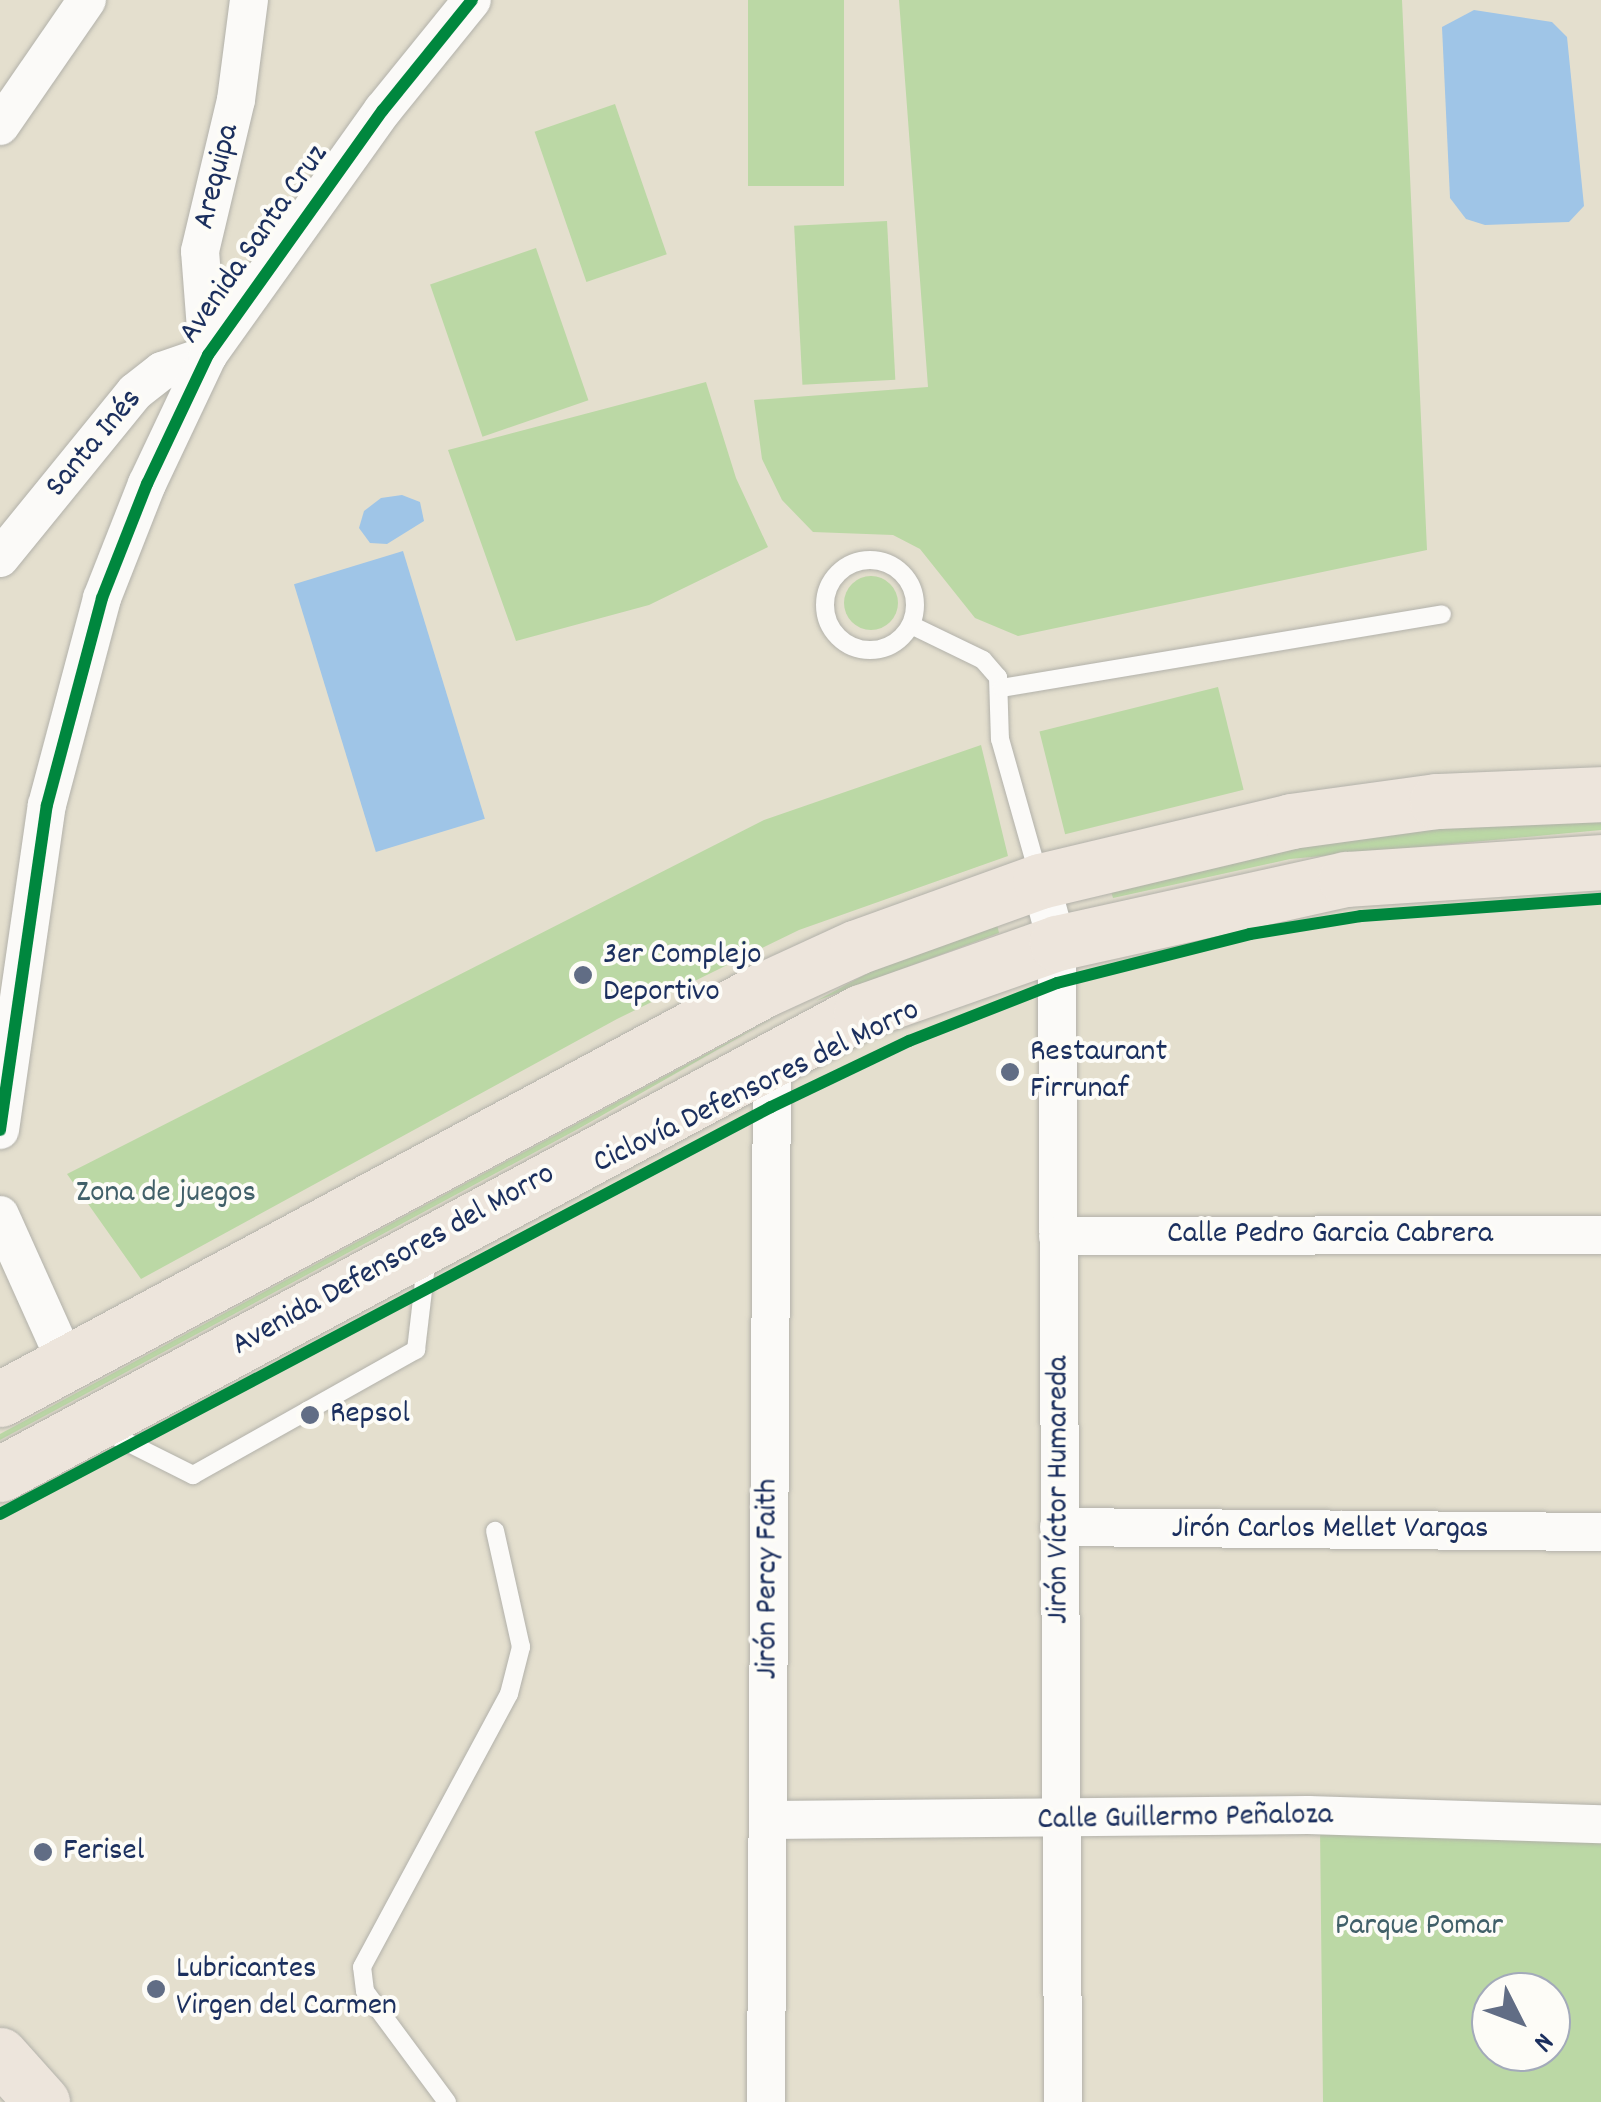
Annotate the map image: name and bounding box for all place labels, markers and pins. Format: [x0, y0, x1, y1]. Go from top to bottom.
place label: 3er Complejo Deportivo [603, 938, 762, 1013]
marker: 3er Complejo Deportivo [572, 964, 594, 986]
place label: Restaurant Firrunaf [1030, 1035, 1167, 1110]
marker: Restaurant Firrunaf [999, 1061, 1021, 1083]
place label: Repsol [330, 1396, 410, 1434]
marker: Repsol [299, 1404, 321, 1426]
place label: Ferisel [63, 1833, 144, 1871]
marker: Ferisel [32, 1841, 54, 1863]
place label: Lubricantes Virgen del Carmen [176, 1952, 397, 2027]
marker: Lubricantes Virgen del Carmen [145, 1978, 167, 2000]

